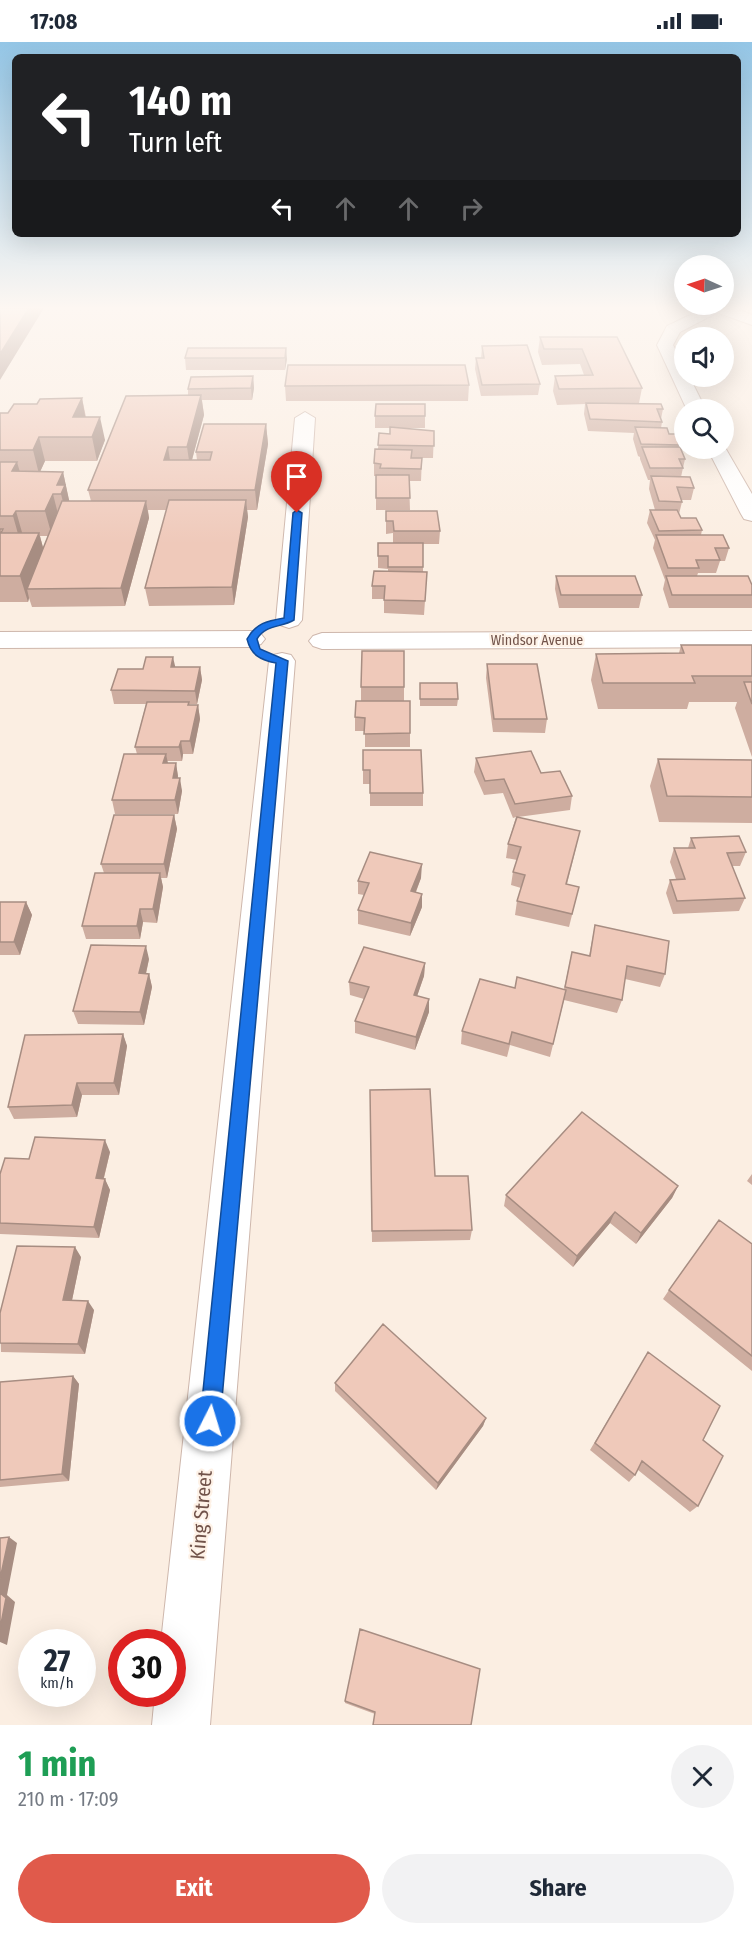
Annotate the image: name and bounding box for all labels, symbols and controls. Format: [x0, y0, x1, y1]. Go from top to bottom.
text: 17:08 [30, 8, 77, 35]
text: 140 m [129, 76, 232, 126]
icon: left [30, 78, 108, 156]
text: Turn left [129, 127, 222, 159]
icon: left [266, 192, 299, 225]
icon: ahead [329, 192, 362, 225]
icon: ahead [392, 192, 425, 225]
icon: right [455, 192, 488, 225]
north arrow [674, 255, 734, 315]
map controls [674, 255, 734, 459]
button: sound [674, 327, 734, 387]
button: search [674, 399, 734, 459]
pin [271, 451, 322, 513]
icon: arrive [280, 460, 313, 493]
street label: Windsor Avenue [491, 632, 583, 649]
position arrow [178, 1389, 242, 1453]
street label: King Street [185, 1469, 217, 1561]
speed limit sign: 30 [108, 1629, 186, 1707]
text: 27 [44, 1643, 70, 1679]
text: km/h [40, 1674, 74, 1692]
text: 1 min [18, 1742, 96, 1786]
button: close [671, 1745, 734, 1808]
text: 210 m · 17:09 [18, 1787, 118, 1811]
button: Exit [18, 1854, 370, 1923]
button: Share [382, 1854, 734, 1923]

